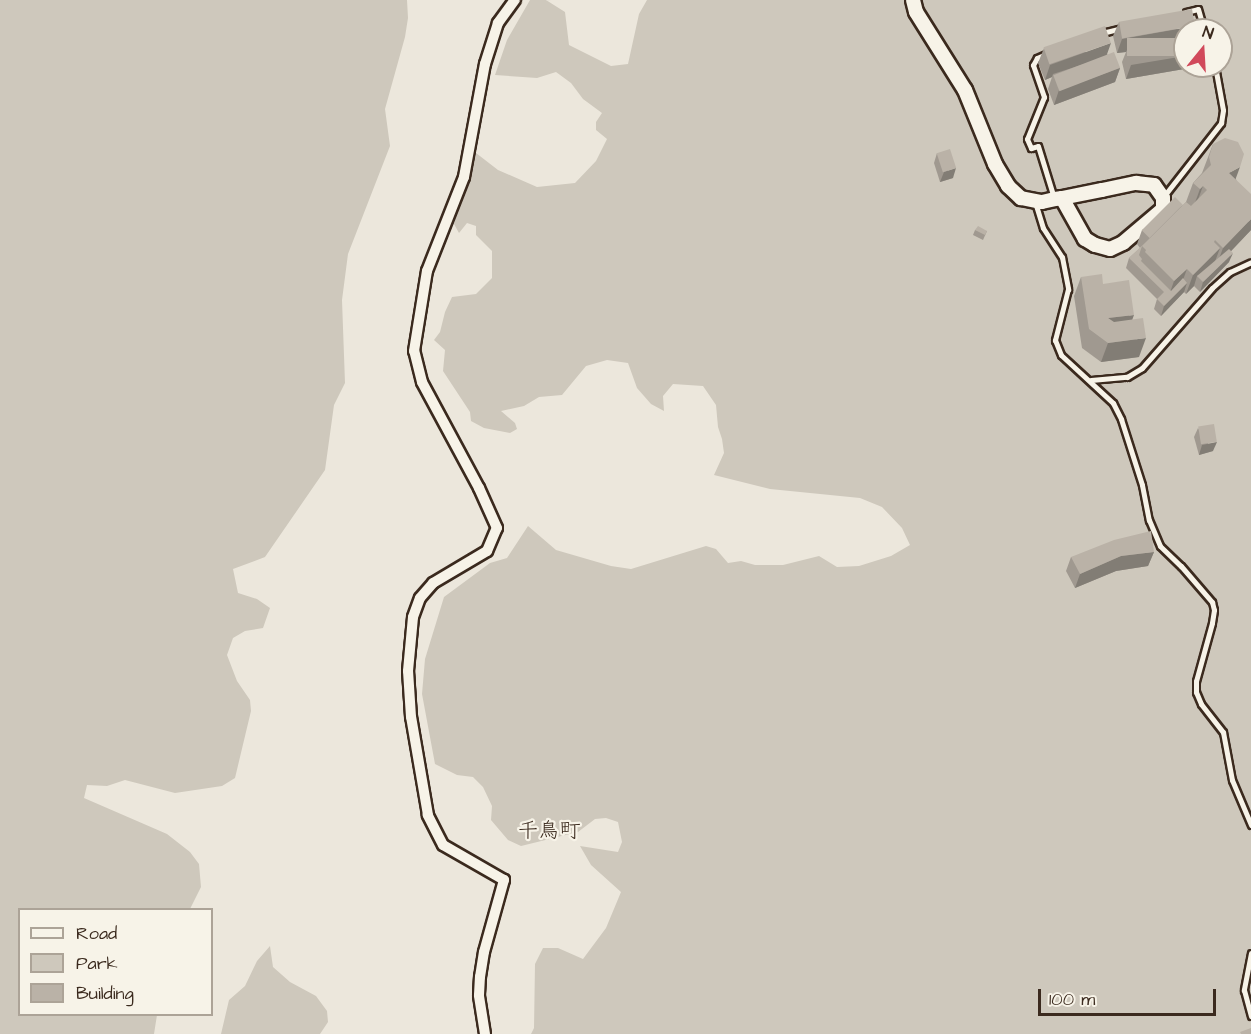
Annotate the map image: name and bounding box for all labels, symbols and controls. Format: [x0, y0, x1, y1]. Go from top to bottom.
north arrow [1173, 18, 1233, 78]
text: N [1200, 21, 1216, 45]
district label: 千鳥町 [518, 818, 580, 844]
legend [18, 908, 213, 1016]
text: Road [76, 921, 117, 946]
text: Park [76, 951, 118, 976]
scale bar [1041, 977, 1220, 1015]
text: Building [76, 981, 134, 1006]
text: 100 m [1049, 987, 1095, 1012]

